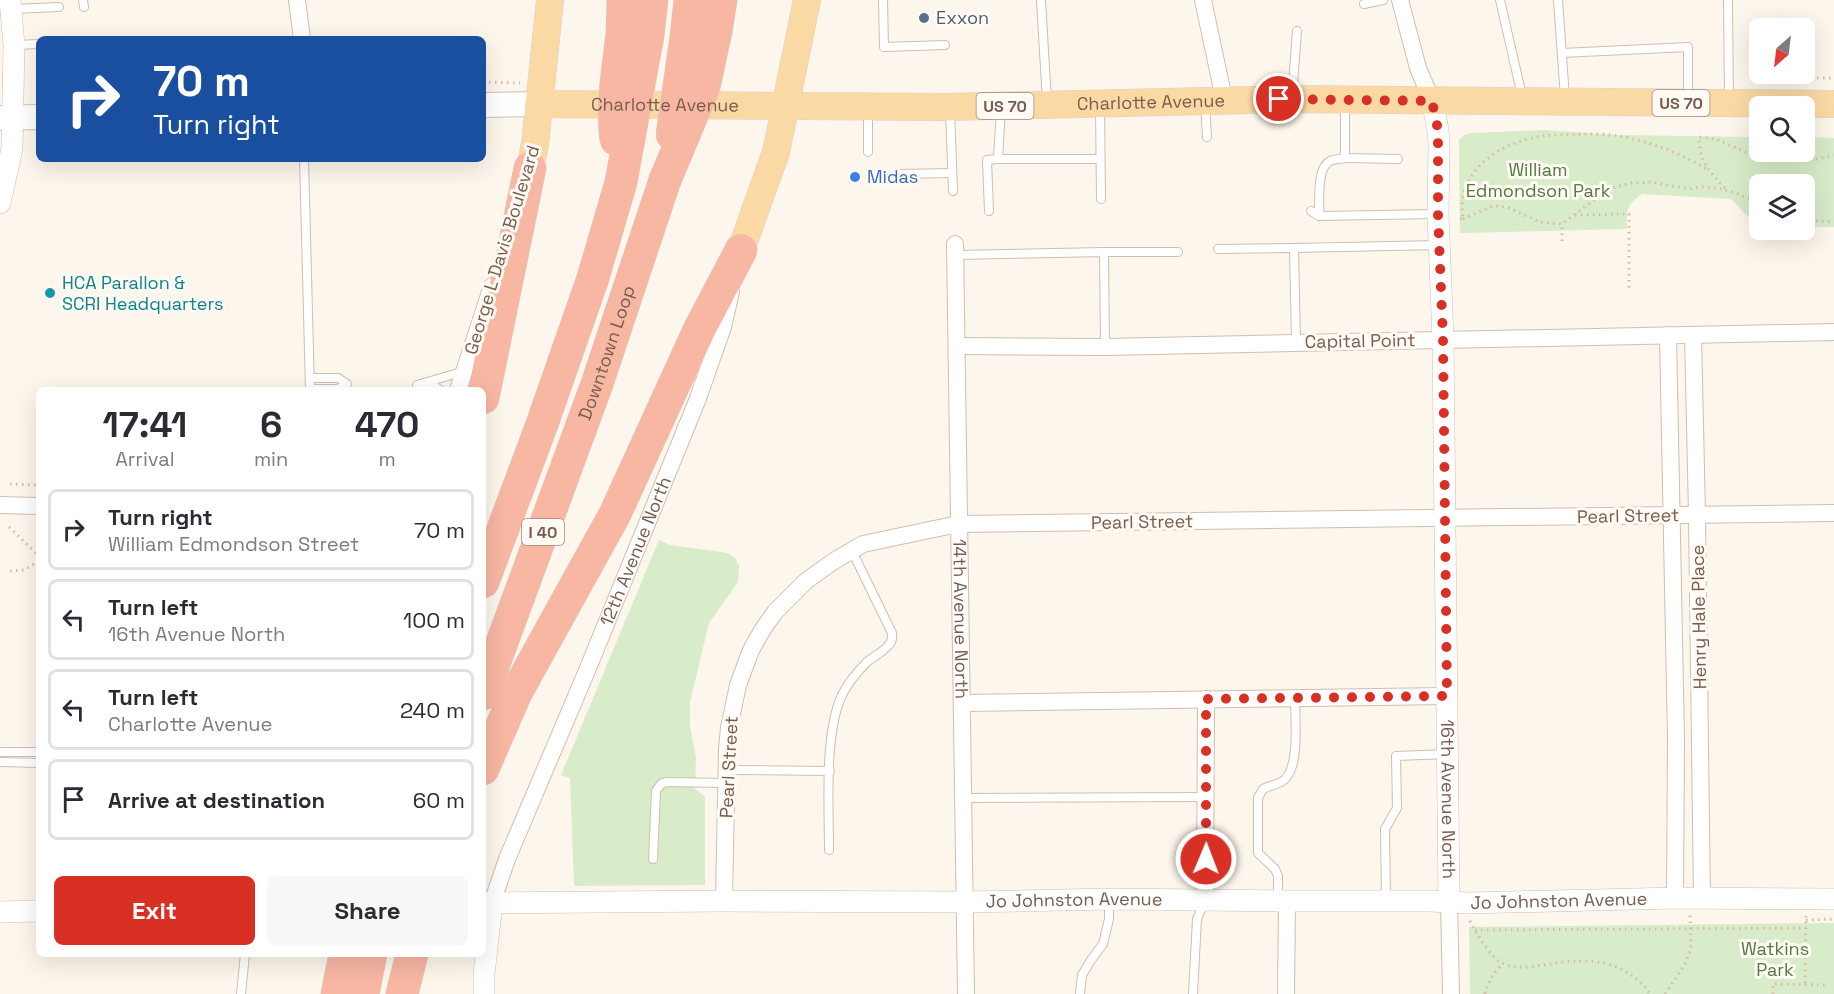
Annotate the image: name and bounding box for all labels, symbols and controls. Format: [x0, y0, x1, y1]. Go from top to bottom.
place label: Exxon [936, 6, 989, 29]
marker: Exxon [917, 11, 931, 25]
north arrow [1749, 18, 1815, 84]
map controls [1749, 18, 1815, 240]
text: 70 m [153, 55, 250, 108]
icon: right [54, 60, 132, 138]
pin [1253, 73, 1304, 124]
icon: arrive [1262, 82, 1295, 115]
street label: Charlotte Avenue [1077, 89, 1225, 115]
road number: US 70 [1652, 90, 1710, 116]
street label: Charlotte Avenue [591, 92, 739, 116]
road number: US 70 [976, 93, 1034, 119]
button: search [1749, 96, 1815, 162]
text: Turn right [153, 107, 280, 142]
street label: George L Davis Boulevard [459, 142, 544, 357]
park label: William Edmondson Park [1466, 158, 1611, 202]
place label: Midas [867, 165, 918, 188]
marker: Midas [848, 170, 862, 184]
button: layers [1749, 174, 1815, 240]
place label: HCA Parallon & SCRI Headquarters [62, 271, 224, 315]
street label: Downtown Loop [573, 282, 640, 423]
marker: HCA Parallon & SCRI Headquarters [43, 286, 57, 300]
street label: Capital Point [1304, 328, 1416, 353]
text: 17:41 [103, 402, 187, 448]
text: 6 [260, 402, 282, 448]
text: 470 [355, 402, 419, 448]
text: Arrival [115, 446, 175, 472]
text: min [254, 446, 288, 472]
text: m [379, 446, 396, 472]
street label: 12th Avenue North [594, 473, 676, 629]
text: Turn right [108, 503, 213, 531]
street label: Pearl Street [1577, 503, 1679, 528]
street label: Pearl Street [1091, 509, 1193, 534]
icon: right [57, 513, 90, 546]
text: 70 m [414, 516, 465, 544]
road number: I 40 [522, 519, 564, 545]
text: William Edmondson Street [108, 531, 359, 557]
street label: 14th Avenue North [948, 539, 974, 699]
street label: Henry Hale Place [1686, 545, 1711, 689]
text: Turn left [108, 593, 198, 621]
icon: left [57, 603, 90, 636]
text: 100 m [403, 606, 465, 634]
text: 16th Avenue North [108, 621, 285, 647]
text: Turn left [108, 683, 198, 711]
icon: left [57, 693, 90, 726]
text: 240 m [400, 696, 465, 724]
text: Charlotte Avenue [108, 711, 272, 737]
street label: Pearl Street [714, 715, 743, 819]
street label: 16th Avenue North [1436, 719, 1461, 879]
icon: arrive [57, 783, 90, 816]
text: Arrive at destination [108, 786, 325, 814]
text: 60 m [413, 786, 465, 814]
position arrow [1174, 827, 1238, 891]
button: Exit [54, 876, 255, 945]
button: Share [267, 876, 468, 945]
street label: Jo Johnston Avenue [985, 887, 1163, 913]
street label: Jo Johnston Avenue [1470, 887, 1648, 914]
park label: Watkins Park [1741, 937, 1809, 981]

